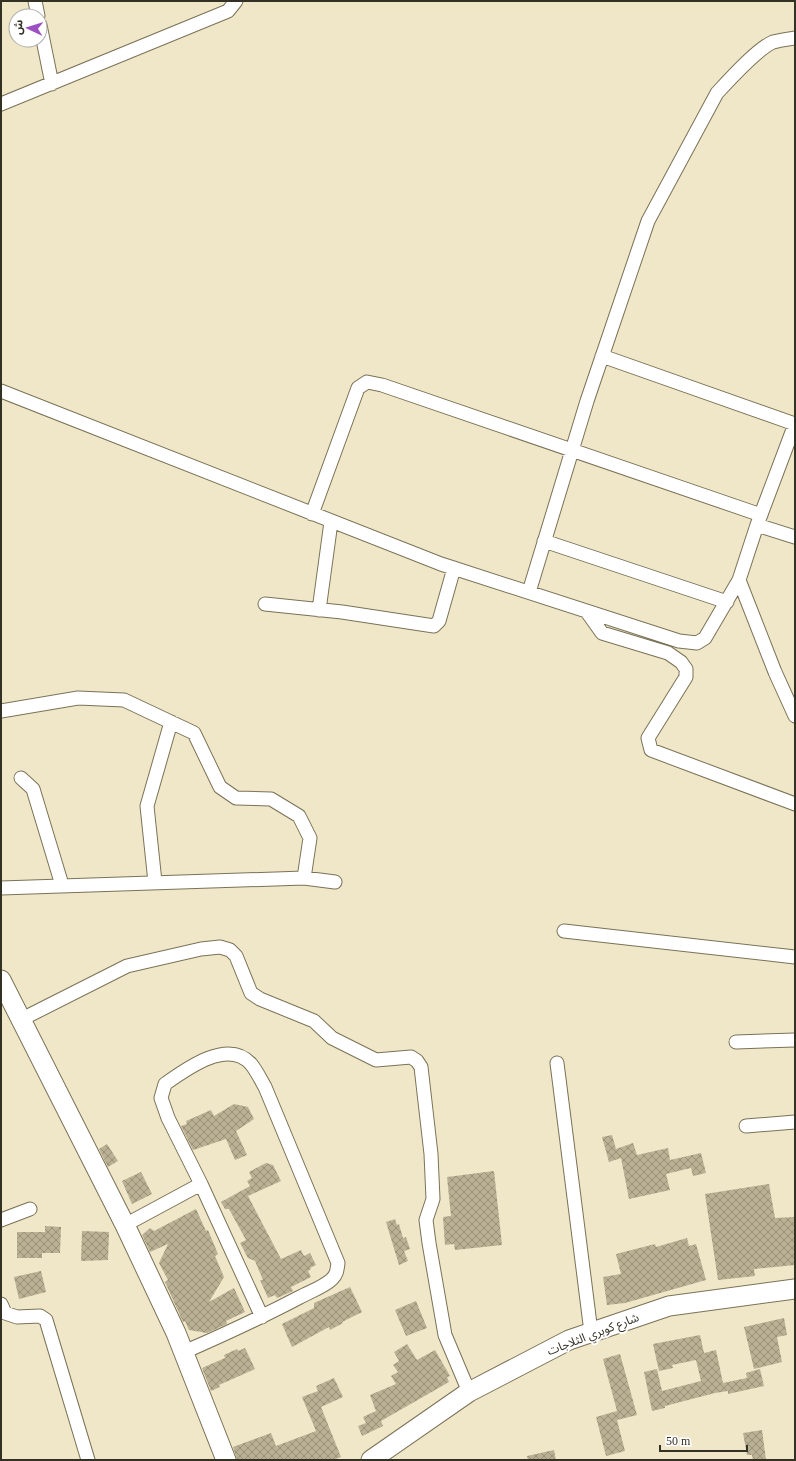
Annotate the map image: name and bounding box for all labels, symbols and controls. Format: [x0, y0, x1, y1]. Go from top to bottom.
north arrow [8, 8, 48, 48]
text: ش [12, 19, 26, 35]
street label: شارع كوبري الثلاجات [545, 1310, 642, 1361]
scale bar [660, 1427, 747, 1453]
text: 50 m [666, 1434, 691, 1448]

